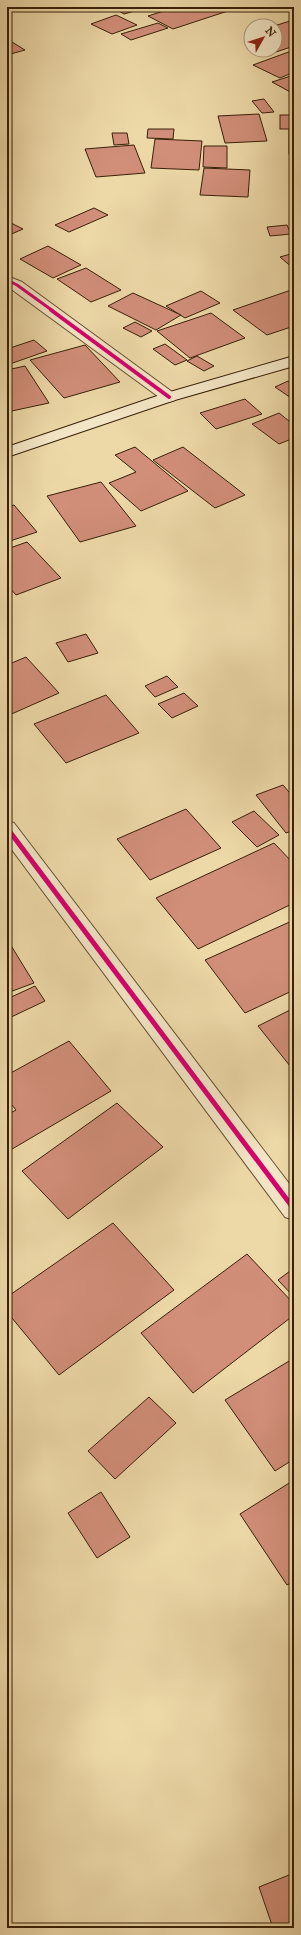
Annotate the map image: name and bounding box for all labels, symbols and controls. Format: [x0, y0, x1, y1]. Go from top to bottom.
north arrow [243, 18, 283, 58]
text: N [262, 24, 279, 40]

